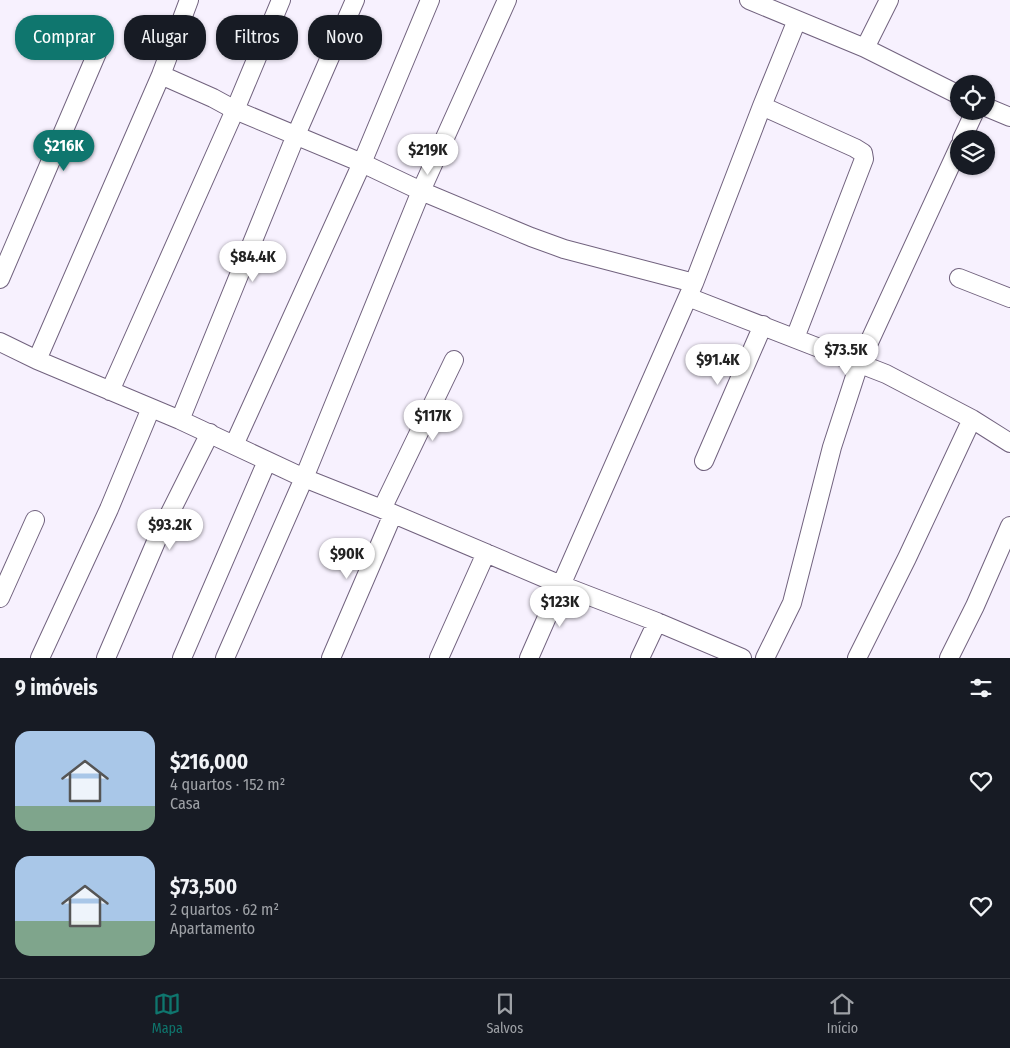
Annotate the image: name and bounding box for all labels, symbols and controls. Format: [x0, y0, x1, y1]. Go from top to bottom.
chip: Comprar [15, 15, 114, 60]
chip: Alugar [124, 15, 206, 60]
chip: Filtros [216, 15, 298, 60]
chip: Novo [308, 15, 382, 60]
map controls [950, 75, 995, 175]
button: locate [950, 75, 995, 120]
pin: $216K [29, 130, 99, 172]
button: layers [950, 130, 995, 175]
pin: $219K [393, 134, 463, 176]
text: $216K [44, 136, 84, 155]
text: $219K [408, 140, 448, 159]
pin: $84.4K [212, 240, 294, 283]
text: $84.4K [230, 247, 276, 266]
pin: $73.5K [805, 334, 887, 376]
text: $73.5K [824, 340, 868, 359]
pin: $91.4K [677, 344, 759, 386]
text: $91.4K [696, 350, 740, 369]
pin: $117K [398, 400, 468, 442]
text: $117K [415, 406, 451, 425]
pin: $93.2K [129, 508, 211, 551]
text: $93.2K [148, 515, 192, 534]
pin: $90K [317, 538, 377, 580]
text: $90K [330, 544, 364, 563]
pin: $123K [525, 586, 595, 628]
text: $123K [541, 592, 579, 611]
icon: filters [967, 674, 995, 702]
text: 9 imóveis [15, 675, 98, 701]
text: $216,000 [170, 749, 248, 775]
icon: home [55, 751, 115, 811]
icon: heart [967, 767, 995, 795]
text: 4 quartos · 152 m² [170, 775, 285, 794]
text: Casa [170, 794, 200, 813]
text: $73,500 [170, 874, 237, 900]
icon: home [55, 876, 115, 936]
icon: heart [967, 892, 995, 920]
text: 2 quartos · 62 m² [170, 900, 279, 919]
text: Apartamento [170, 919, 255, 938]
tab: Mapa [152, 990, 183, 1037]
tab: Salvos [486, 990, 523, 1037]
tab: Início [827, 990, 858, 1037]

